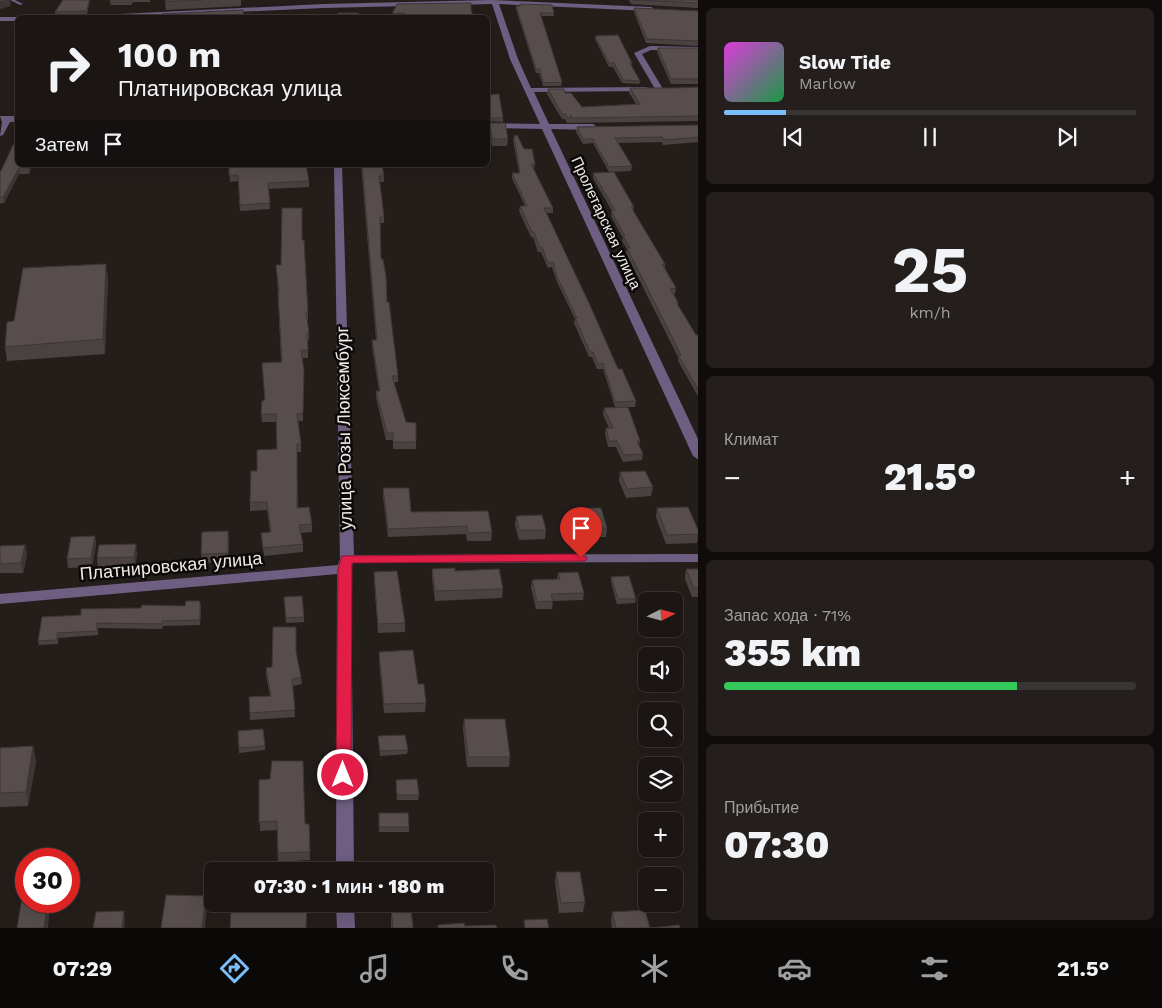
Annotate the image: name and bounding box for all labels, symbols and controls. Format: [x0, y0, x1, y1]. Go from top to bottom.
text: 100 m [118, 34, 221, 76]
icon: right [35, 35, 100, 100]
text: Slow Tide [799, 51, 891, 74]
text: Marlow [799, 74, 856, 93]
text: Платнировская улица [118, 76, 342, 101]
icon: previous [779, 123, 807, 151]
icon: pause [916, 123, 944, 151]
icon: next [1053, 123, 1081, 151]
icon: arrive [99, 130, 127, 158]
text: Затем [35, 133, 89, 156]
street label: Пролетарская улица [567, 154, 645, 293]
text: 25 [892, 232, 968, 308]
text: km/h [909, 303, 951, 322]
street label: улица Розы Люксембург [331, 325, 356, 530]
text: Климат [724, 430, 778, 449]
text: 21.5° [884, 455, 976, 499]
text: − [724, 461, 741, 494]
text: + [1119, 461, 1136, 494]
pin [560, 507, 602, 558]
icon: arrive [567, 514, 595, 542]
street label: Платнировская улица [79, 547, 264, 584]
north arrow [638, 592, 682, 638]
map controls [638, 592, 683, 912]
text: Запас хода · 71% [724, 606, 851, 625]
text: 355 km [724, 631, 861, 675]
button: sound [638, 647, 683, 692]
button: search [638, 702, 683, 747]
position arrow [316, 748, 368, 800]
button: layers [638, 757, 683, 802]
text: Прибытие [724, 798, 799, 817]
button: + [638, 812, 683, 857]
text: 07:30 [724, 823, 829, 867]
speed limit sign: 30 [15, 848, 80, 913]
button: − [638, 867, 683, 912]
text: 07:30 · 1 мин · 180 m [254, 875, 444, 898]
icon: directions [217, 951, 252, 986]
icon: music [357, 951, 392, 986]
icon: phone [497, 951, 532, 986]
icon: climate [637, 951, 672, 986]
icon: car [777, 951, 812, 986]
icon: filters [917, 951, 952, 986]
text: 07:29 [52, 956, 112, 981]
text: 21.5° [1057, 956, 1110, 981]

